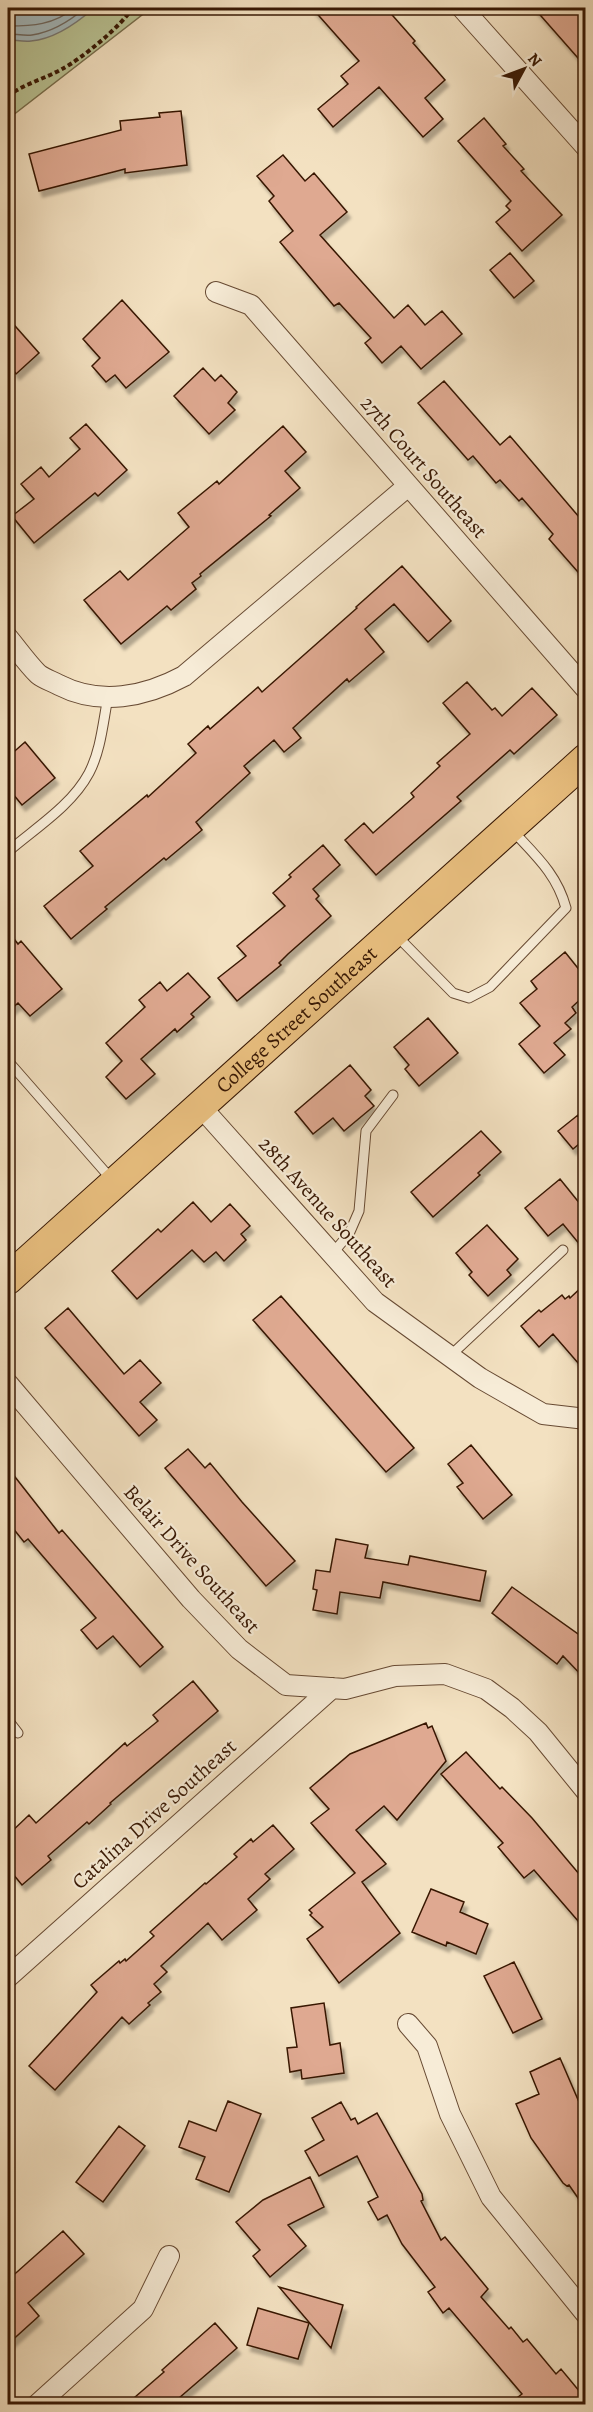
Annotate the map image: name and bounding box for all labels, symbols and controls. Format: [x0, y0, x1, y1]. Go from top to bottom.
north arrow [494, 39, 554, 99]
text: N [522, 48, 547, 72]
street label: 27th Court Southeast [354, 390, 494, 544]
street label: College Street Southeast [210, 939, 383, 1099]
street label: 28th Avenue Southeast [253, 1130, 403, 1294]
street label: Belair Drive Southeast [118, 1479, 266, 1640]
street label: Catalina Drive Southeast [66, 1732, 242, 1896]

